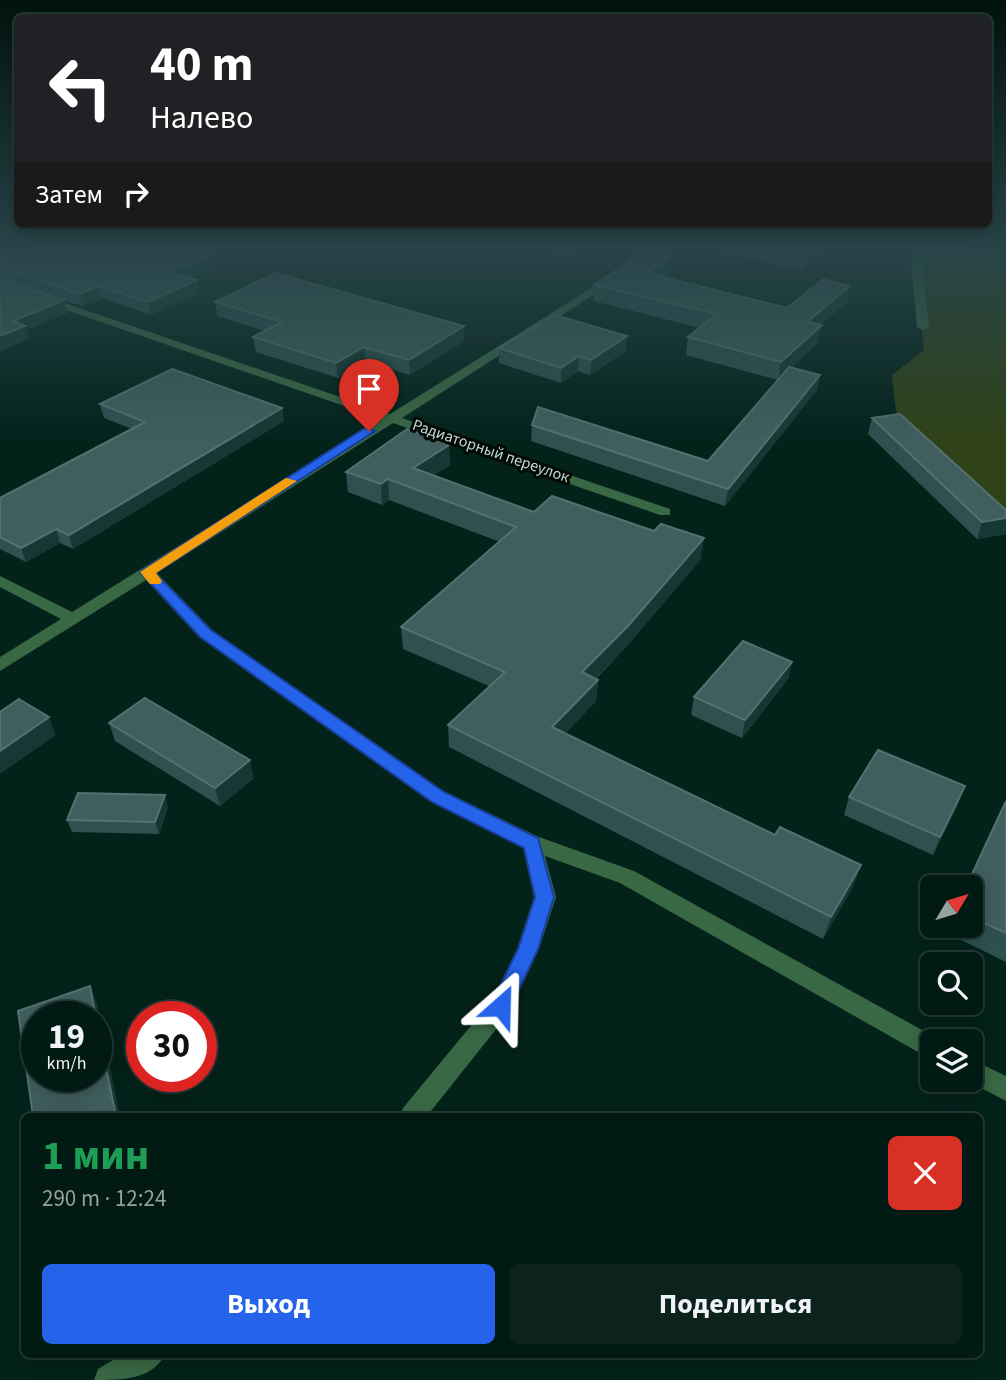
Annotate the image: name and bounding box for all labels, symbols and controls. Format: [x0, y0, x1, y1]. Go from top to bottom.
text: 40 m [150, 30, 254, 100]
icon: left [35, 42, 126, 133]
text: Налево [150, 95, 253, 141]
icon: right [117, 175, 155, 213]
text: Затем [35, 176, 103, 213]
pin [339, 359, 399, 431]
icon: arrive [350, 370, 388, 408]
street label: Радиаторный переулок [410, 414, 573, 488]
north arrow [920, 875, 984, 938]
map controls [920, 875, 983, 1092]
button: search [920, 952, 983, 1015]
position arrow [464, 969, 538, 1043]
speed limit sign: 30 [126, 1001, 217, 1092]
text: 19 [48, 1012, 85, 1062]
button: layers [920, 1029, 983, 1092]
text: km/h [47, 1051, 86, 1076]
text: 1 мин [42, 1126, 149, 1186]
button: close [888, 1136, 962, 1210]
text: 290 m · 12:24 [42, 1182, 166, 1215]
button: Выход [42, 1264, 495, 1344]
button: Поделиться [509, 1264, 962, 1344]

